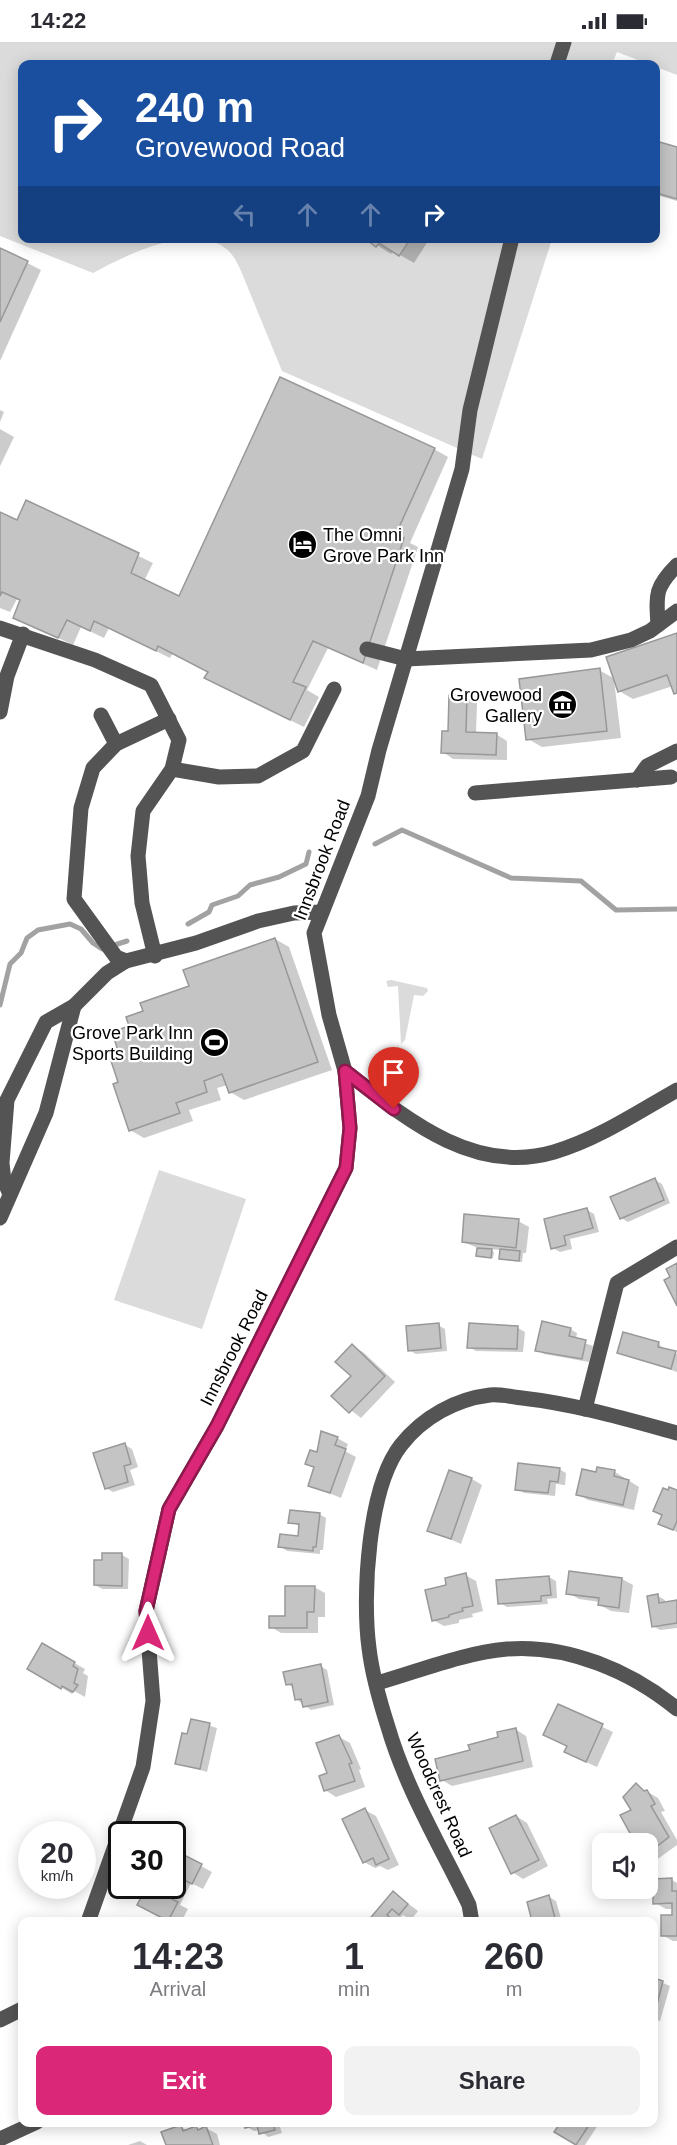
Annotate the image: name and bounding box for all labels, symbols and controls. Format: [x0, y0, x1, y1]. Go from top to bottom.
text: 14:22 [30, 8, 86, 33]
icon: right [36, 84, 114, 162]
text: 240 m [135, 84, 254, 131]
text: Grovewood Road [135, 133, 345, 163]
icon: left [228, 198, 261, 231]
icon: ahead [291, 198, 324, 231]
icon: ahead [354, 198, 387, 231]
icon: right [417, 198, 450, 231]
place label: The Omni Grove Park Inn [323, 525, 444, 566]
hotel icon: The Omni Grove Park Inn [286, 529, 318, 561]
place label: Grovewood Gallery [450, 685, 542, 726]
museum icon: Grovewood Gallery [547, 689, 579, 721]
street label: Innsbrook Road [290, 797, 354, 923]
place label: Grove Park Inn Sports Building [72, 1023, 193, 1064]
sports icon: Grove Park Inn Sports Building [198, 1027, 230, 1059]
pin [368, 1047, 419, 1109]
icon: arrive [377, 1056, 410, 1089]
street label: Innsbrook Road [196, 1287, 272, 1409]
position arrow [116, 1601, 180, 1665]
street label: Woodcrest Road [403, 1730, 475, 1860]
speed limit sign: 30 [108, 1821, 186, 1899]
map controls [592, 1833, 658, 1899]
button: sound [592, 1833, 658, 1899]
text: 20 [40, 1836, 74, 1869]
text: km/h [41, 1867, 73, 1884]
text: 14:23 [132, 1936, 224, 1977]
text: 1 [344, 1936, 364, 1977]
text: 260 [484, 1936, 544, 1977]
text: Arrival [150, 1978, 206, 2000]
text: min [338, 1978, 370, 2000]
text: m [506, 1978, 522, 2000]
button: Exit [36, 2046, 332, 2115]
button: Share [344, 2046, 640, 2115]

